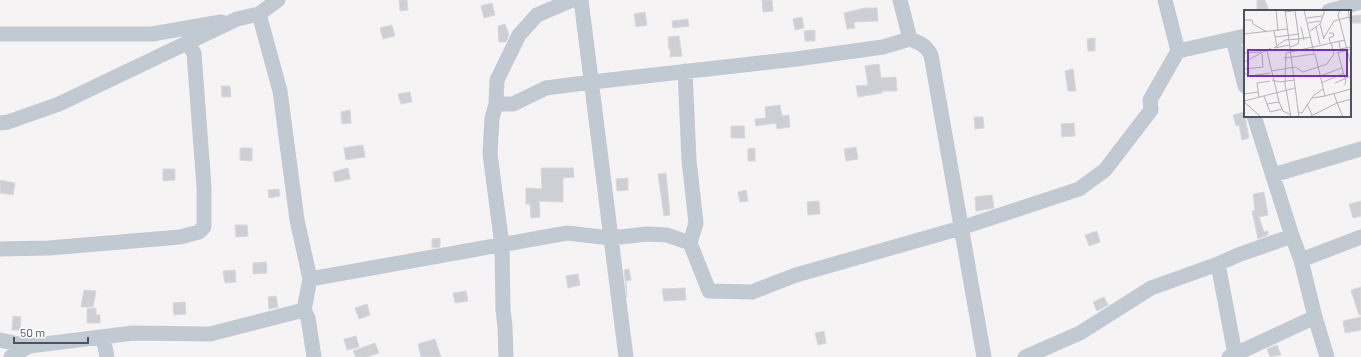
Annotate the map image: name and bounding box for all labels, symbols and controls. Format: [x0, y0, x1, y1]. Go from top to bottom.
inset map [1244, 10, 1351, 117]
scale bar [14, 319, 88, 345]
text: 50 m [20, 325, 45, 339]

